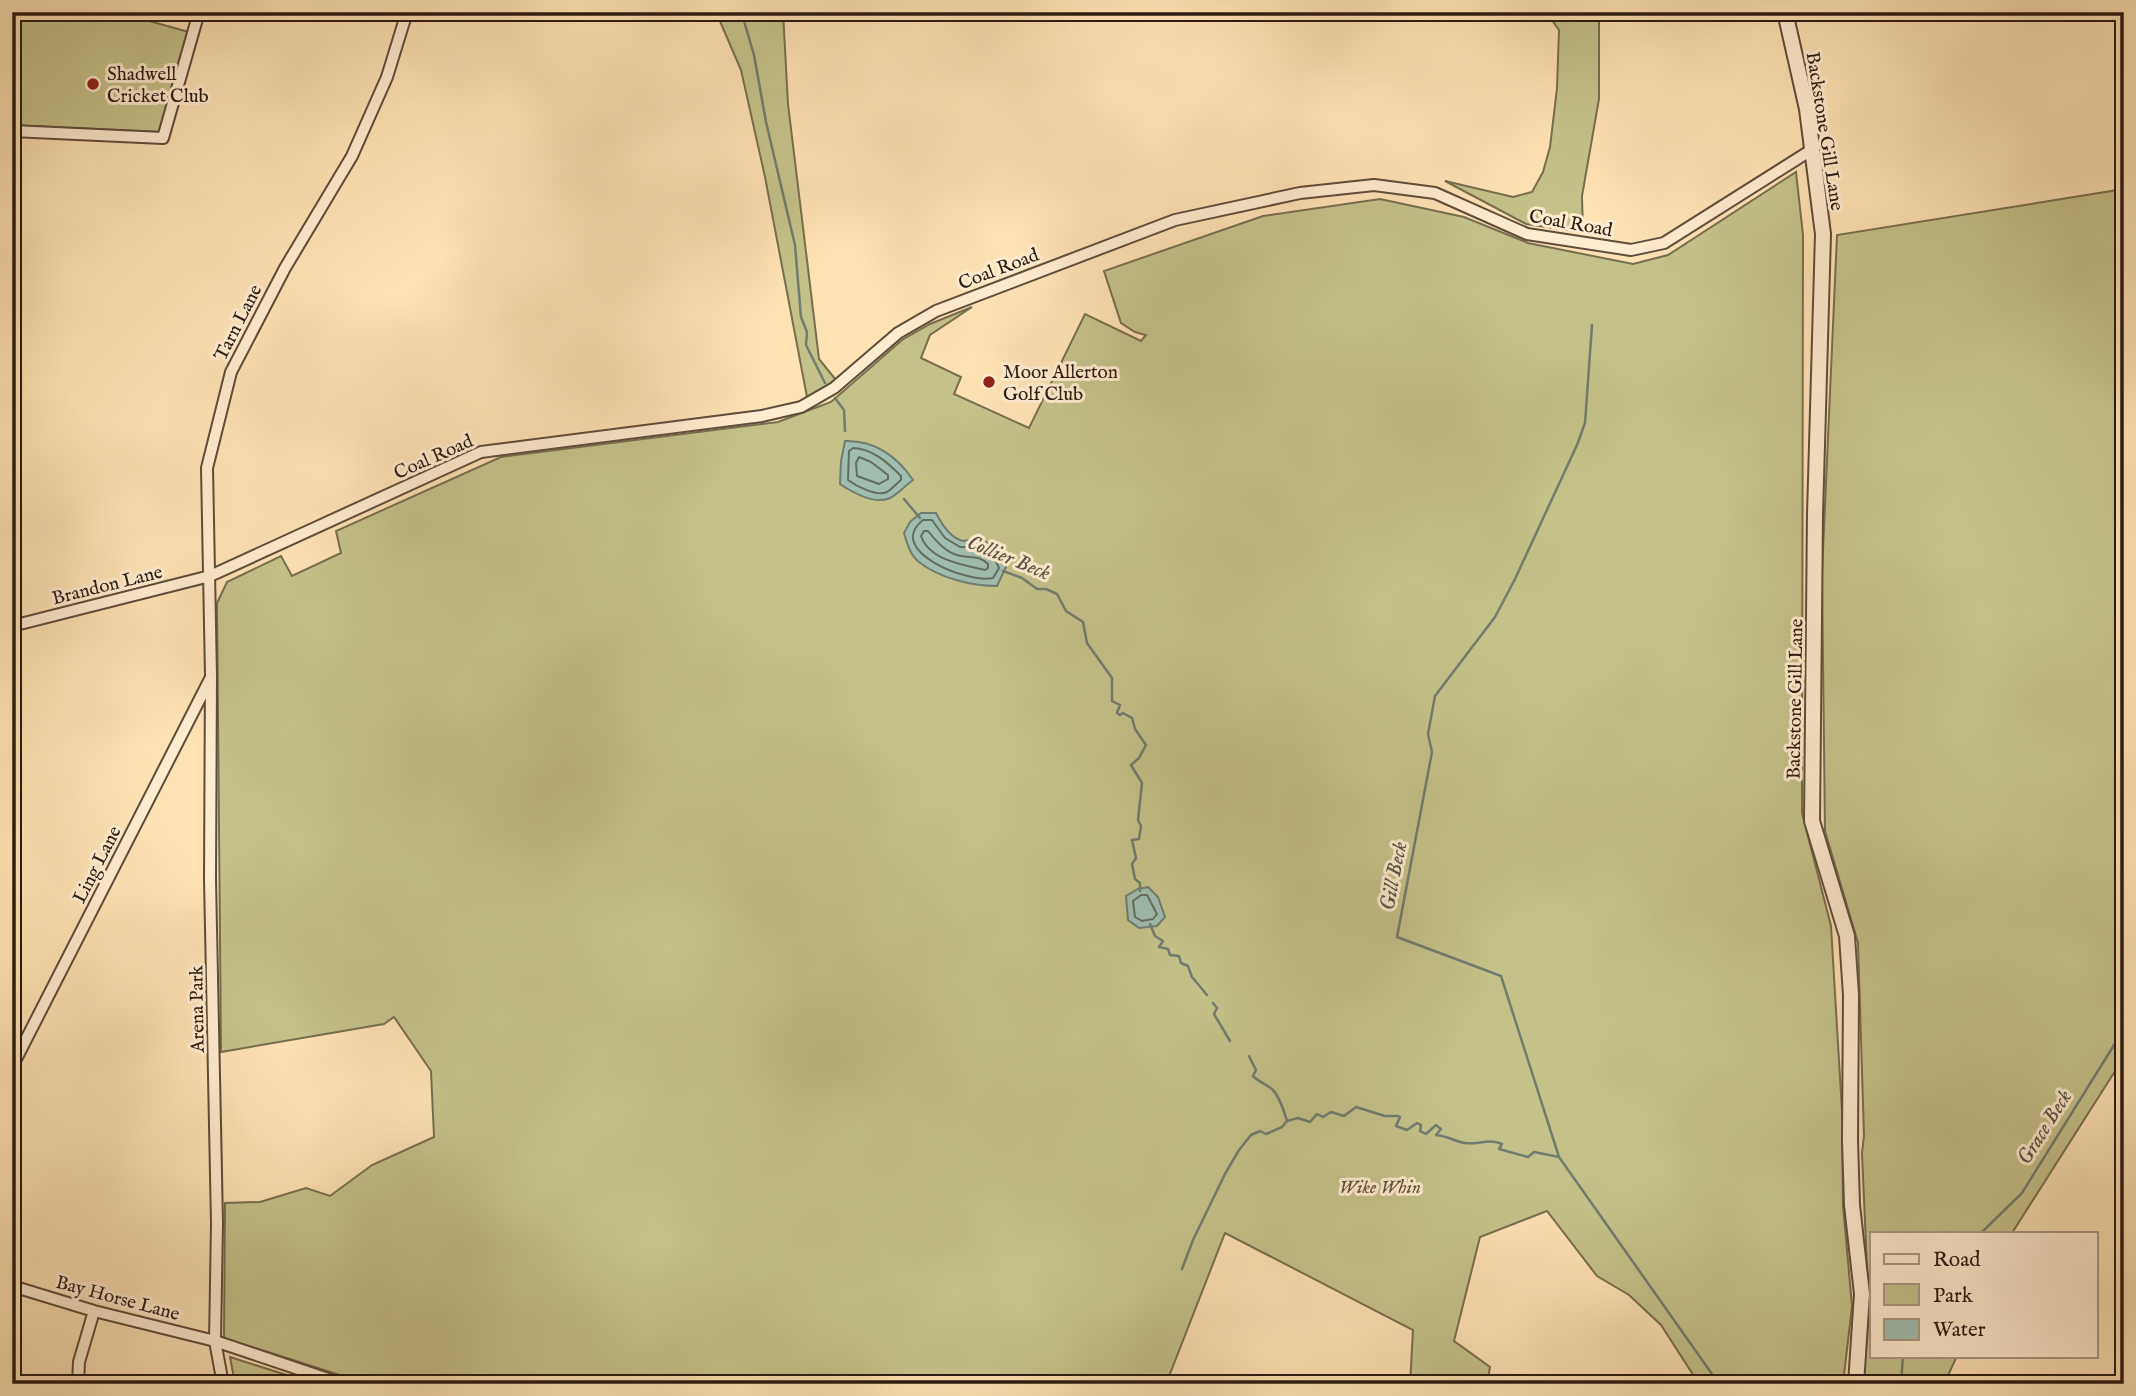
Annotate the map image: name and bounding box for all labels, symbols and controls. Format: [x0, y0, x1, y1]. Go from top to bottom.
street label: Backstone Gill Lane [1800, 50, 1848, 213]
place label: Shadwell Cricket Club [107, 63, 209, 109]
marker: Shadwell Cricket Club [85, 76, 101, 92]
street label: Coal Road [1527, 205, 1615, 243]
street label: Coal Road [955, 243, 1043, 296]
street label: Tarn Lane [209, 280, 268, 365]
place label: Moor Allerton Golf Club [1003, 361, 1118, 407]
marker: Moor Allerton Golf Club [981, 374, 997, 390]
street label: Coal Road [390, 429, 478, 486]
water label: Collier Beck [963, 530, 1055, 587]
street label: Brandon Lane [50, 561, 165, 611]
street label: Backstone Gill Lane [1783, 618, 1809, 780]
street label: Ling Lane [68, 822, 128, 908]
water label: Gill Beck [1375, 839, 1414, 913]
street label: Arena Park [185, 964, 211, 1054]
water label: Grace Beck [2012, 1085, 2079, 1170]
park label: Wike Whin [1339, 1176, 1421, 1200]
legend [1870, 1232, 2098, 1358]
text: Road [1933, 1247, 1981, 1274]
street label: Bay Horse Lane [53, 1271, 182, 1327]
text: Park [1933, 1283, 1974, 1310]
text: Water [1933, 1317, 1986, 1344]

